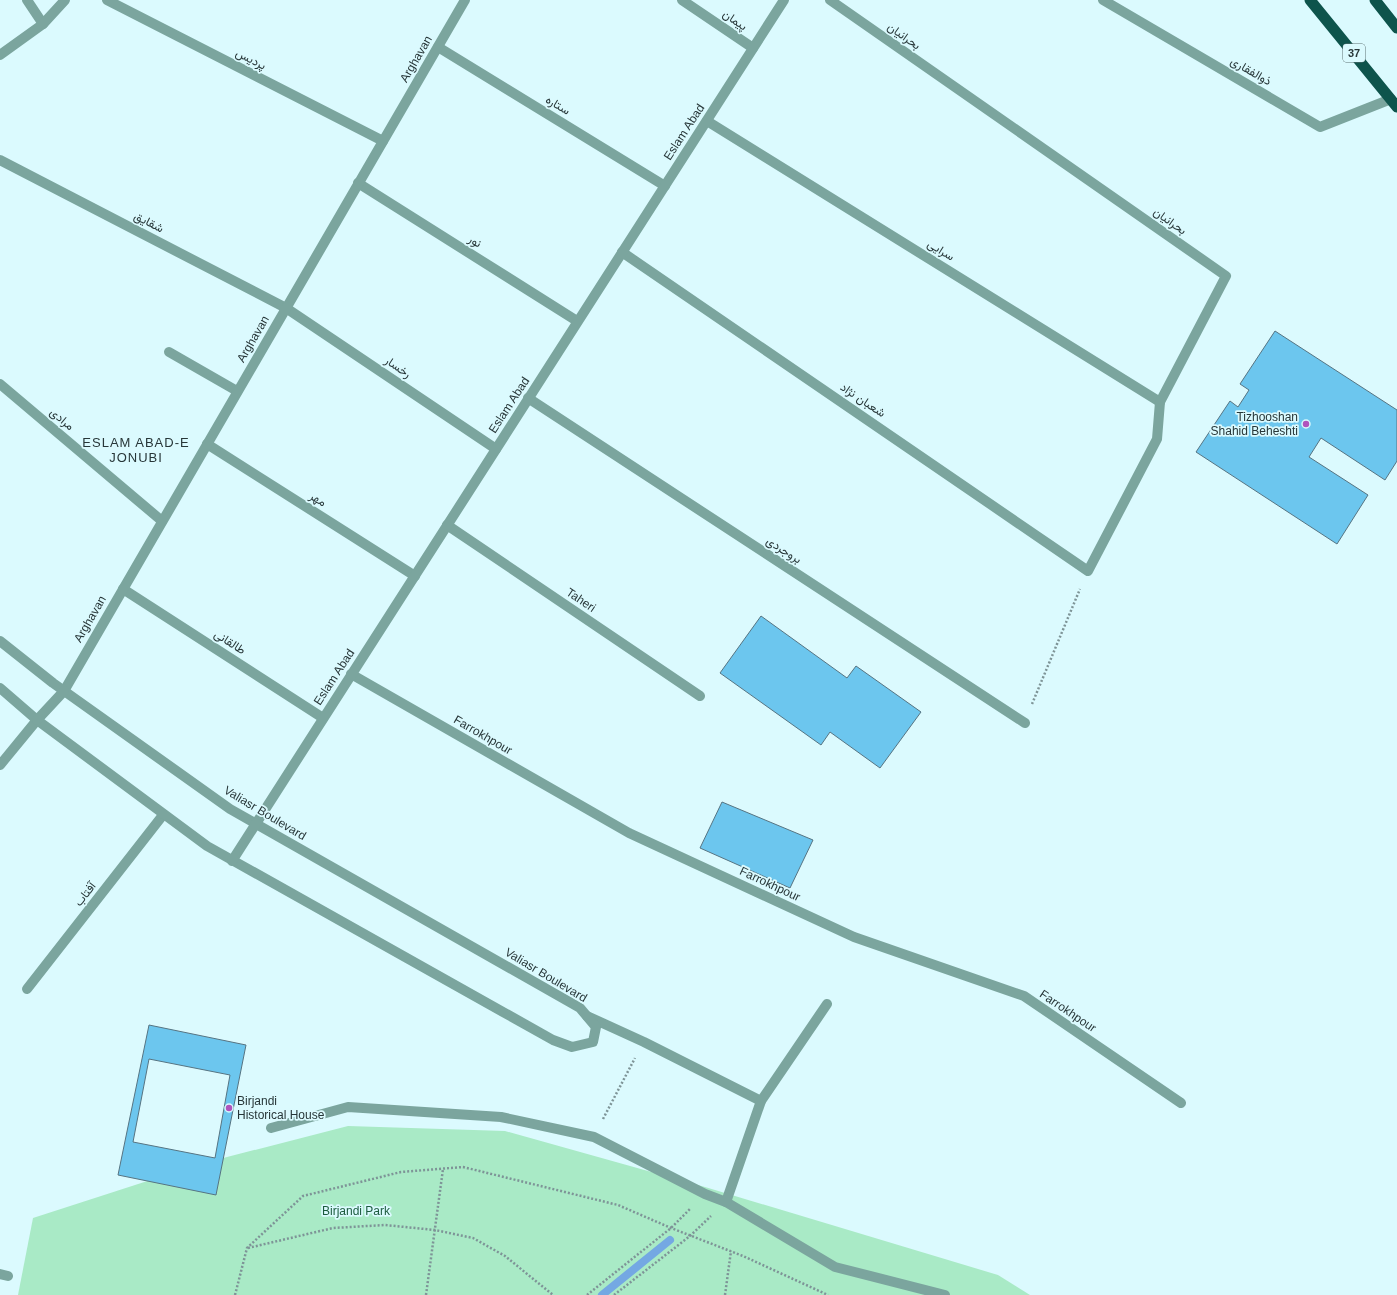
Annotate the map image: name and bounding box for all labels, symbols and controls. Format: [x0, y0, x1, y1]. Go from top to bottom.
street label: پیمان [719, 7, 750, 34]
street label: بحرانیان [884, 20, 923, 53]
street label: Arghavan [397, 33, 435, 85]
road number: 37 [1343, 44, 1365, 62]
street label: پردیس [233, 45, 269, 73]
street label: ذوالفقاری [1228, 54, 1274, 89]
street label: ستاره [543, 92, 573, 119]
street label: Eslam Abad [661, 101, 707, 163]
street label: بحرانیان [1150, 205, 1189, 238]
street label: شقایق [131, 209, 166, 236]
street label: نور [464, 231, 484, 251]
street label: سرایی [924, 236, 957, 265]
street label: Arghavan [234, 313, 272, 365]
street label: رخسار [381, 353, 414, 382]
street label: Eslam Abad [486, 374, 532, 436]
street label: شعبان نژاد [837, 380, 888, 421]
street label: مرادی [46, 405, 77, 434]
place label: Tizhooshan Shahid Beheshti [1211, 410, 1298, 438]
marker: Tizhooshan Shahid Beheshti [1301, 419, 1311, 429]
district label: ESLAM ABAD-E JONUBI [82, 435, 190, 465]
street label: مهر [306, 488, 329, 510]
street label: بروجردی [763, 533, 804, 567]
street label: Taheri [564, 585, 598, 615]
street label: Arghavan [71, 593, 109, 645]
street label: طالقانی [211, 627, 249, 658]
street label: Eslam Abad [311, 646, 357, 708]
street label: Farrokhpour [451, 713, 515, 757]
street label: Valiasr Boulevard [221, 783, 309, 843]
street label: Farrokhpour [737, 864, 803, 904]
street label: آفتاب [71, 878, 99, 909]
street label: Valiasr Boulevard [502, 945, 590, 1005]
street label: Farrokhpour [1037, 987, 1099, 1035]
place label: Birjandi Historical House [237, 1094, 325, 1122]
marker: Birjandi Historical House [224, 1103, 234, 1113]
park label: Birjandi Park [322, 1204, 391, 1218]

